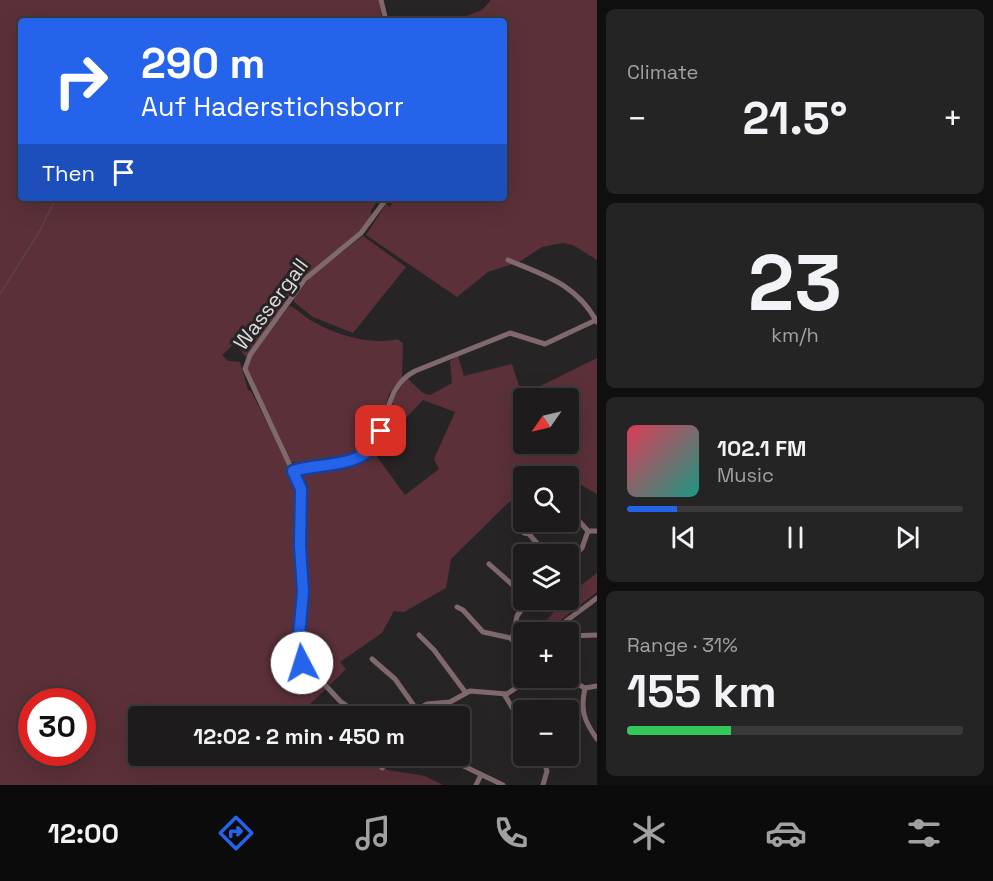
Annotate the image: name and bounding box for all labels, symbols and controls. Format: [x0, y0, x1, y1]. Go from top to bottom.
text: 290 m [141, 37, 266, 90]
icon: right [42, 42, 120, 120]
text: Climate [627, 59, 698, 85]
text: Auf Haderstichsborr [141, 89, 404, 124]
text: 21.5° [742, 90, 848, 147]
text: − [627, 98, 647, 140]
text: + [943, 98, 963, 140]
icon: arrive [107, 156, 140, 189]
text: Then [42, 159, 95, 187]
text: 23 [748, 233, 842, 333]
street label: Wassergall [227, 252, 314, 355]
text: km/h [771, 322, 819, 348]
north arrow [513, 388, 579, 454]
map controls [513, 388, 579, 766]
pin [355, 405, 406, 456]
icon: arrive [364, 414, 397, 447]
text: 102.1 FM [717, 434, 806, 462]
text: Music [717, 462, 774, 488]
button: search [513, 466, 579, 532]
icon: previous [667, 521, 700, 554]
icon: pause [779, 521, 812, 554]
icon: next [891, 521, 924, 554]
button: layers [513, 544, 579, 610]
button: + [513, 622, 579, 688]
position arrow [270, 631, 334, 695]
text: Range · 31% [627, 632, 738, 658]
text: 155 km [627, 663, 777, 720]
speed limit sign: 30 [18, 688, 96, 766]
button: − [513, 700, 579, 766]
text: 12:02 · 2 min · 450 m [193, 722, 405, 750]
icon: directions [215, 812, 257, 854]
icon: music [352, 812, 394, 854]
icon: phone [490, 812, 532, 854]
icon: climate [628, 812, 670, 854]
icon: car [765, 812, 807, 854]
icon: filters [903, 812, 945, 854]
text: 12:00 [48, 816, 119, 851]

